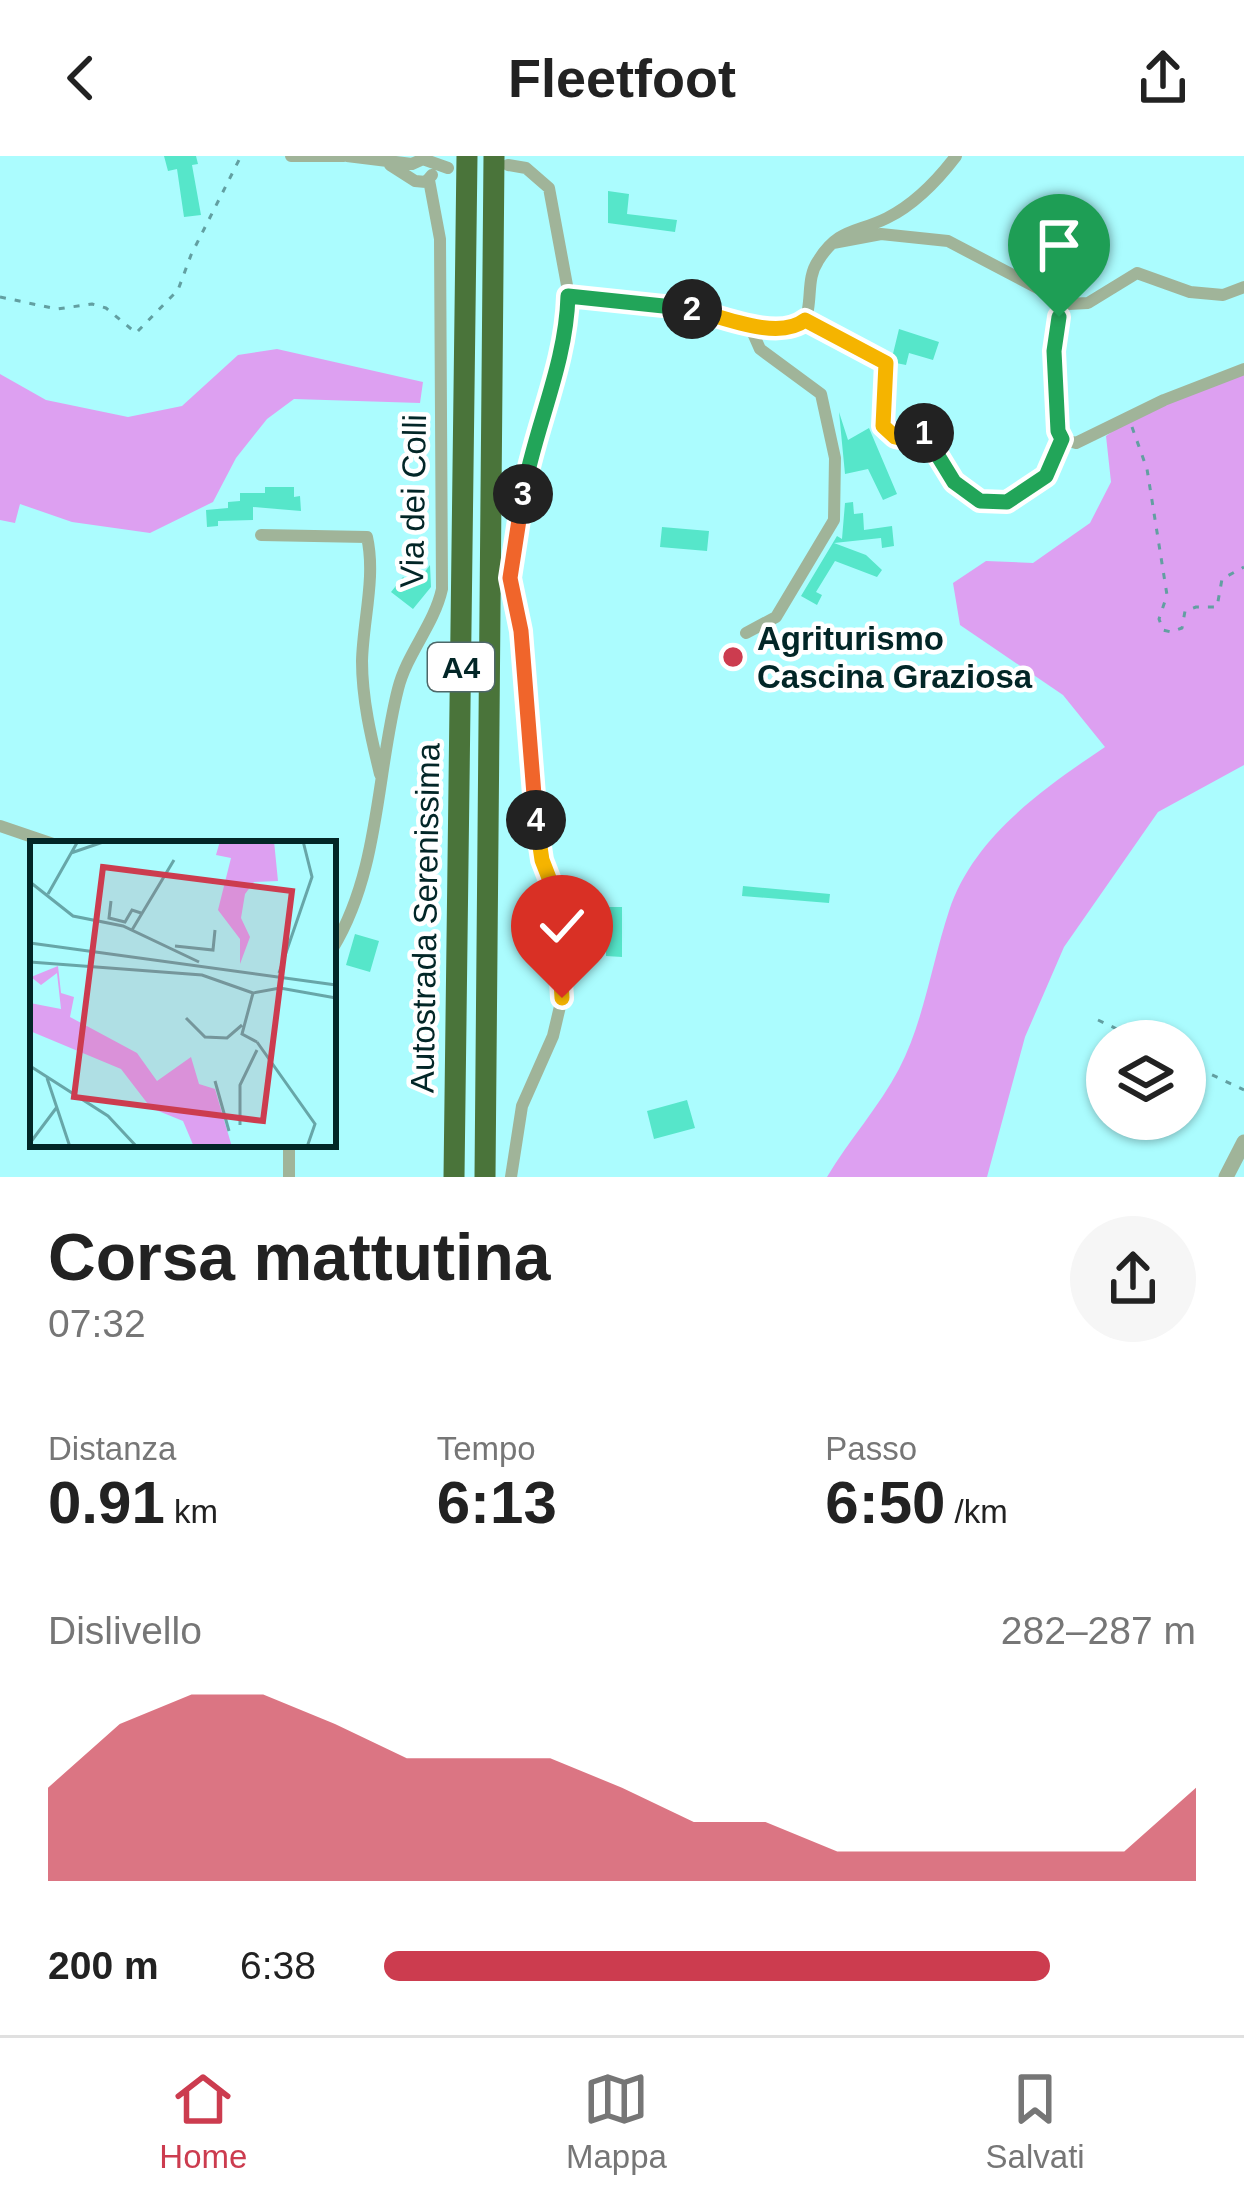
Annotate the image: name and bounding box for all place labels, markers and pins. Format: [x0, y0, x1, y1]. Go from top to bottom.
pin [1008, 194, 1110, 317]
pin: 2 [662, 279, 722, 339]
pin: 1 [894, 403, 954, 463]
pin: 3 [493, 464, 553, 524]
place label: Agriturismo Cascina Graziosa [757, 620, 1033, 695]
marker: Agriturismo Cascina Graziosa [720, 644, 746, 670]
pin: 4 [506, 790, 566, 850]
pin [511, 875, 613, 998]

